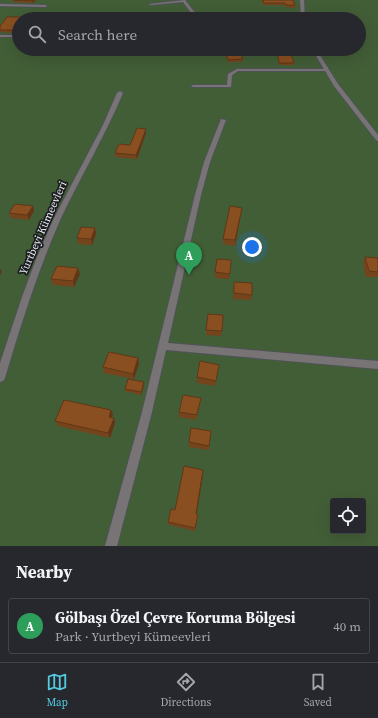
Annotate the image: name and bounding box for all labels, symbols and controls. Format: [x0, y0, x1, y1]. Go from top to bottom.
search box [12, 12, 366, 56]
icon: search [26, 23, 48, 45]
text: Search here [58, 24, 137, 45]
street label: Yurtbeyi Kümeevleri [16, 179, 70, 277]
your location [242, 237, 262, 257]
pin: A [176, 242, 202, 275]
map controls [330, 498, 366, 534]
button: locate [330, 498, 366, 534]
text: Nearby [16, 560, 72, 584]
text: Gölbaşı Özel Çevre Koruma Bölgesi [55, 607, 296, 628]
text: A [26, 618, 34, 635]
text: 40 m [333, 618, 361, 635]
text: Park · Yurtbeyi Kümeevleri [55, 628, 211, 645]
tab: Map [46, 671, 68, 710]
tab: Directions [160, 671, 211, 710]
tab: Saved [304, 671, 332, 710]

